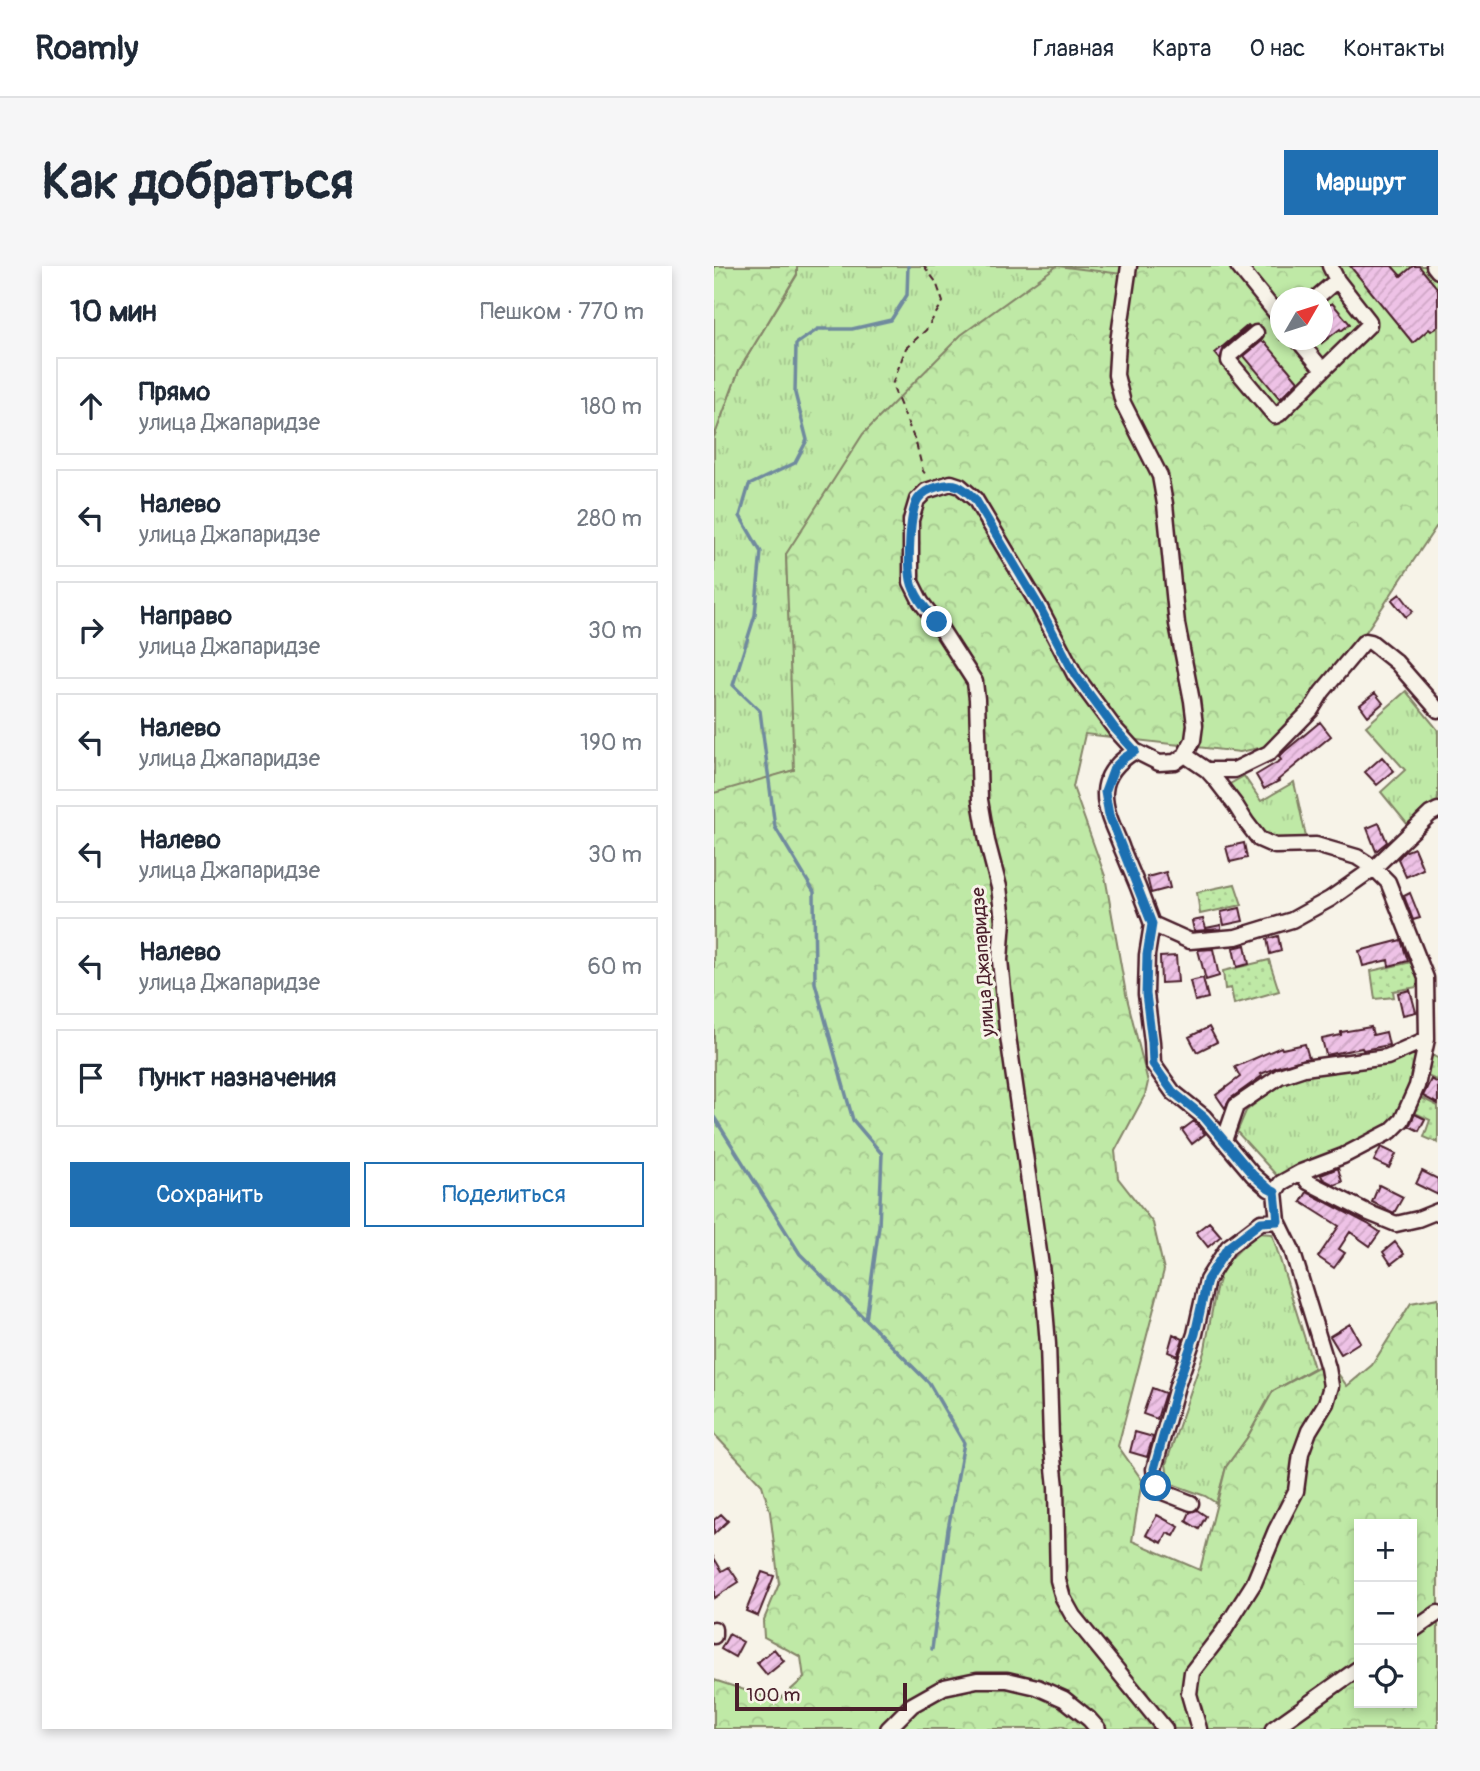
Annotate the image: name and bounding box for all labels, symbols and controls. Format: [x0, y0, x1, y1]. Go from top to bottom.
text: Roamly [35, 28, 138, 69]
text: Главная [1033, 34, 1114, 63]
text: Карта [1152, 34, 1212, 63]
text: О нас [1250, 34, 1305, 63]
text: Контакты [1343, 34, 1445, 63]
button: Маршрут [1284, 150, 1438, 215]
text: Как добраться [42, 152, 354, 213]
north arrow [1270, 287, 1333, 350]
text: 10 мин [70, 293, 157, 330]
text: Пешком · 770 m [480, 297, 644, 326]
text: Прямо [139, 376, 210, 408]
icon: ahead [72, 387, 110, 425]
text: 180 m [580, 392, 642, 421]
text: улица Джапаридзе [139, 408, 320, 437]
text: Налево [139, 488, 221, 520]
icon: left [72, 499, 110, 537]
text: 280 m [576, 504, 642, 533]
text: улица Джапаридзе [139, 520, 320, 549]
text: Направо [139, 600, 232, 632]
route end [921, 606, 952, 637]
icon: right [72, 611, 110, 649]
text: 30 m [588, 616, 642, 645]
text: улица Джапаридзе [139, 632, 320, 661]
text: Налево [139, 712, 221, 744]
icon: left [72, 723, 110, 761]
text: 190 m [580, 728, 642, 757]
text: улица Джапаридзе [139, 744, 320, 773]
text: Налево [139, 824, 221, 856]
icon: left [72, 835, 110, 873]
text: 30 m [588, 840, 642, 869]
text: улица Джапаридзе [139, 856, 320, 885]
street label: улица Джапаридзе [966, 886, 1000, 1038]
text: Налево [139, 936, 221, 968]
icon: left [72, 947, 110, 985]
text: 60 m [587, 952, 642, 981]
text: улица Джапаридзе [139, 968, 320, 997]
icon: arrive [72, 1059, 110, 1097]
text: Пункт назначения [139, 1062, 336, 1094]
button: Сохранить [70, 1162, 350, 1227]
button: Поделиться [364, 1162, 644, 1227]
route start [1140, 1470, 1171, 1501]
map controls [1354, 1519, 1417, 1708]
button: + [1354, 1519, 1417, 1582]
button: − [1354, 1582, 1417, 1645]
button: locate [1354, 1645, 1417, 1708]
scale bar [735, 1680, 906, 1712]
text: 100 m [746, 1683, 800, 1707]

